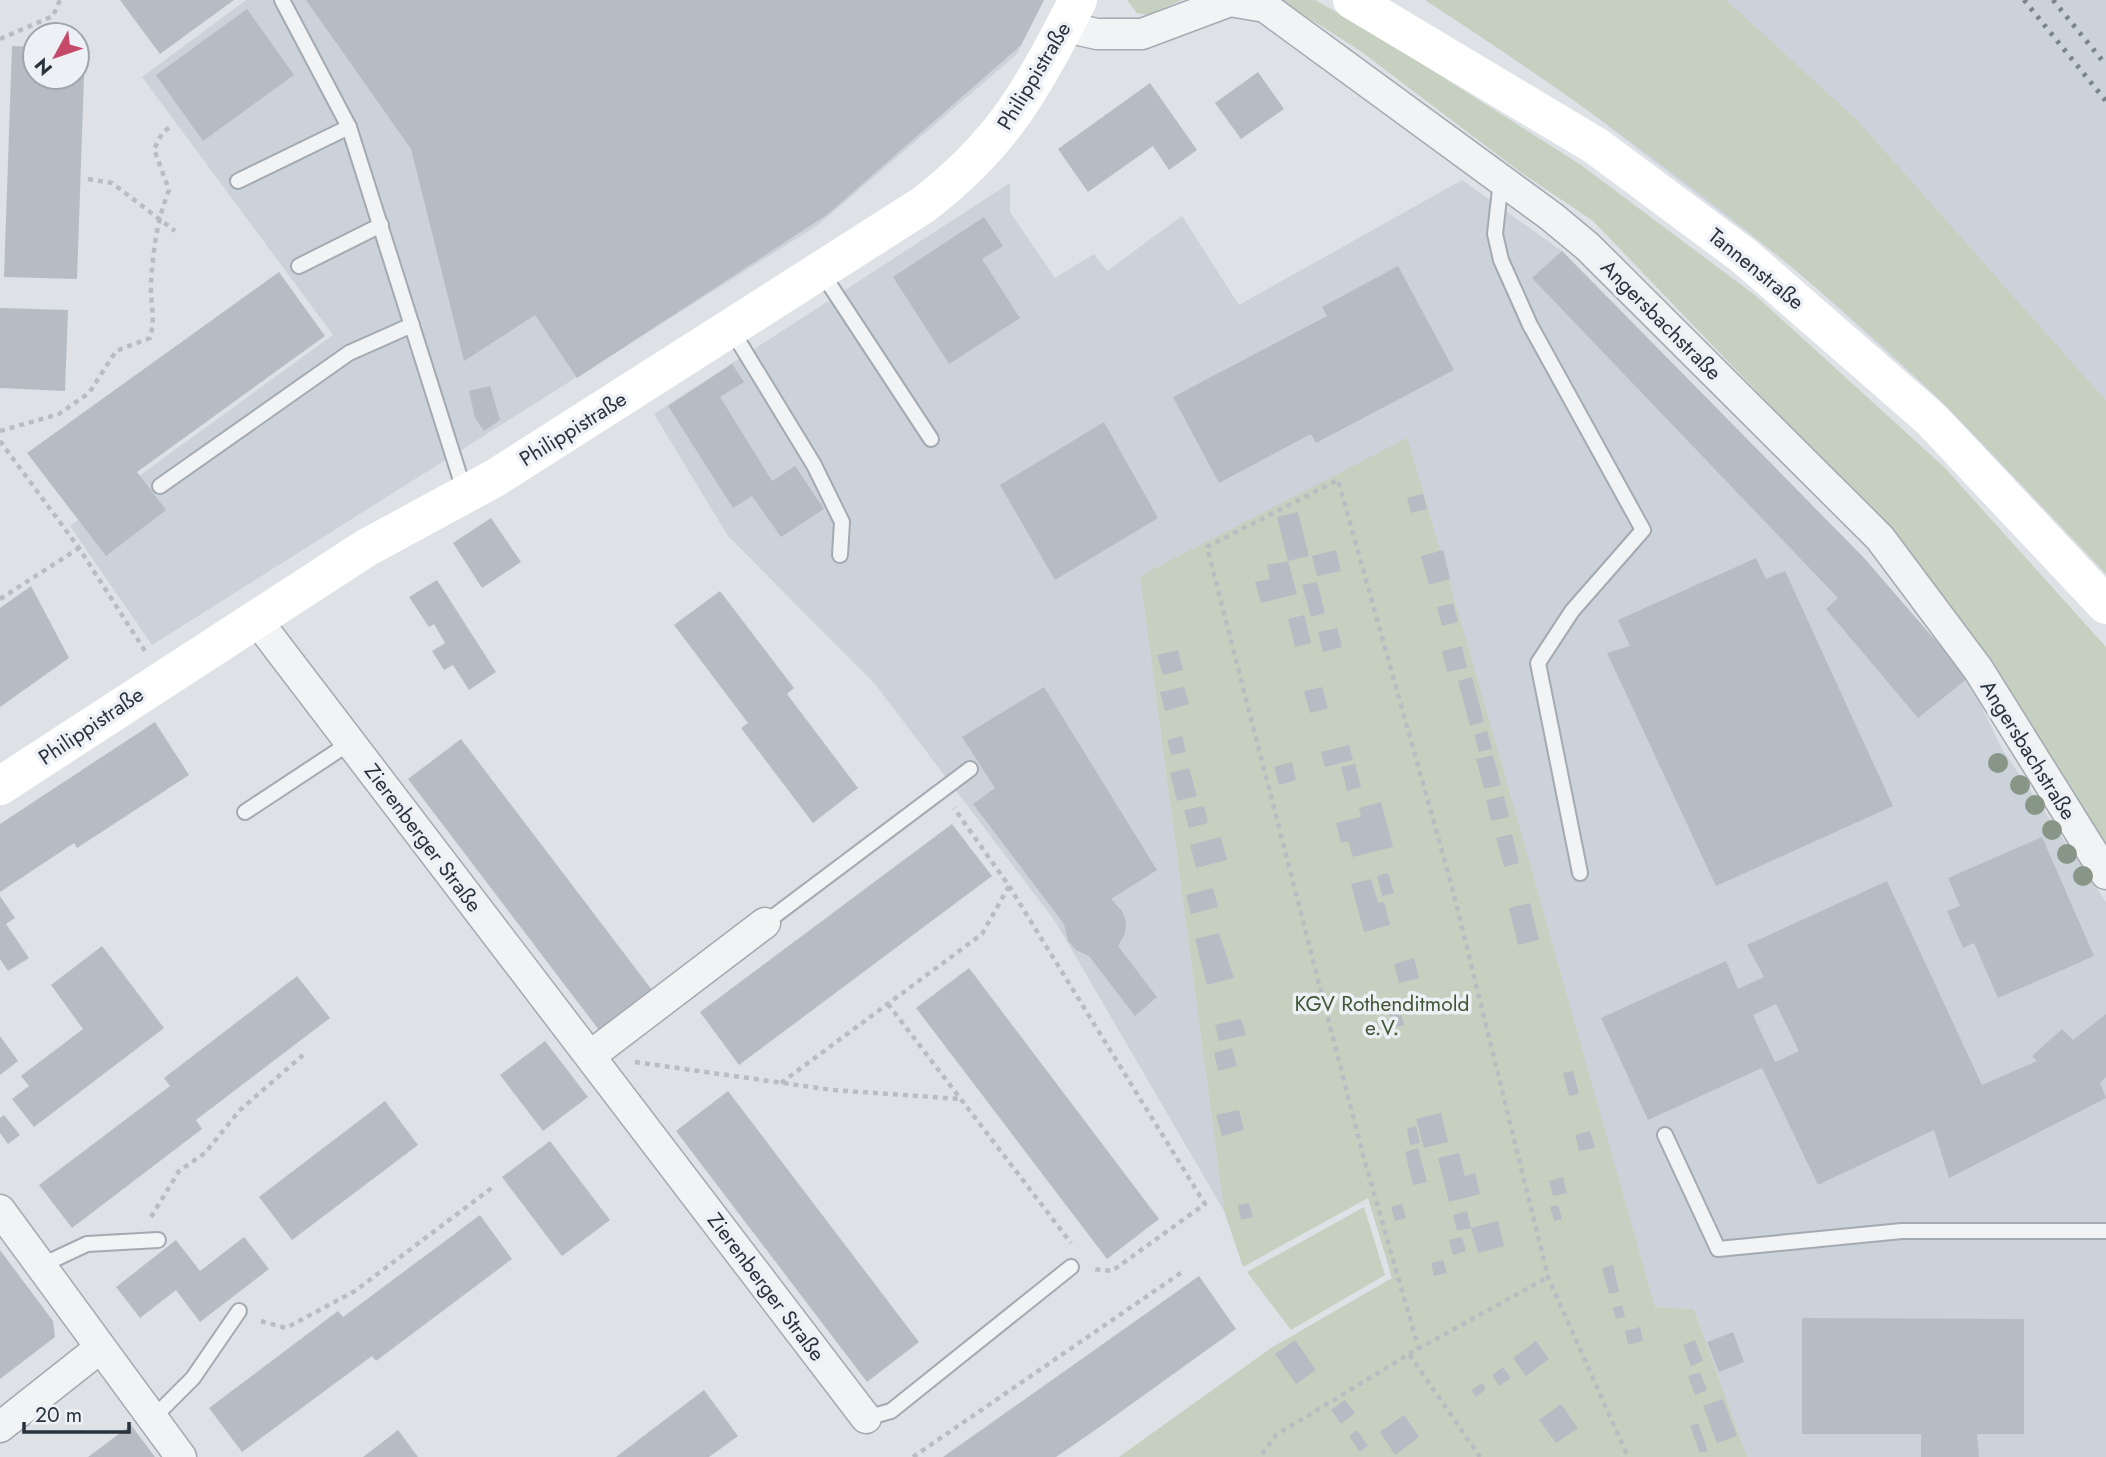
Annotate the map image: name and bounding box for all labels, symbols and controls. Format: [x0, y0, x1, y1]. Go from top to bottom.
street label: Philippistraße [990, 16, 1078, 136]
north arrow [21, 21, 91, 91]
text: N [28, 52, 59, 81]
street label: Tannenstraße [1702, 221, 1810, 317]
street label: Angersbachstraße [1594, 253, 1728, 387]
street label: Philippistraße [514, 384, 632, 474]
street label: Angersbachstraße [1973, 674, 2083, 826]
street label: Philippistraße [32, 680, 150, 772]
street label: Zierenberger Straße [357, 758, 489, 919]
park label: KGV Rothenditmold e.V. [1295, 989, 1469, 1043]
street label: Zierenberger Straße [700, 1207, 832, 1368]
scale bar [24, 1390, 130, 1434]
text: 20 m [35, 1400, 82, 1430]

